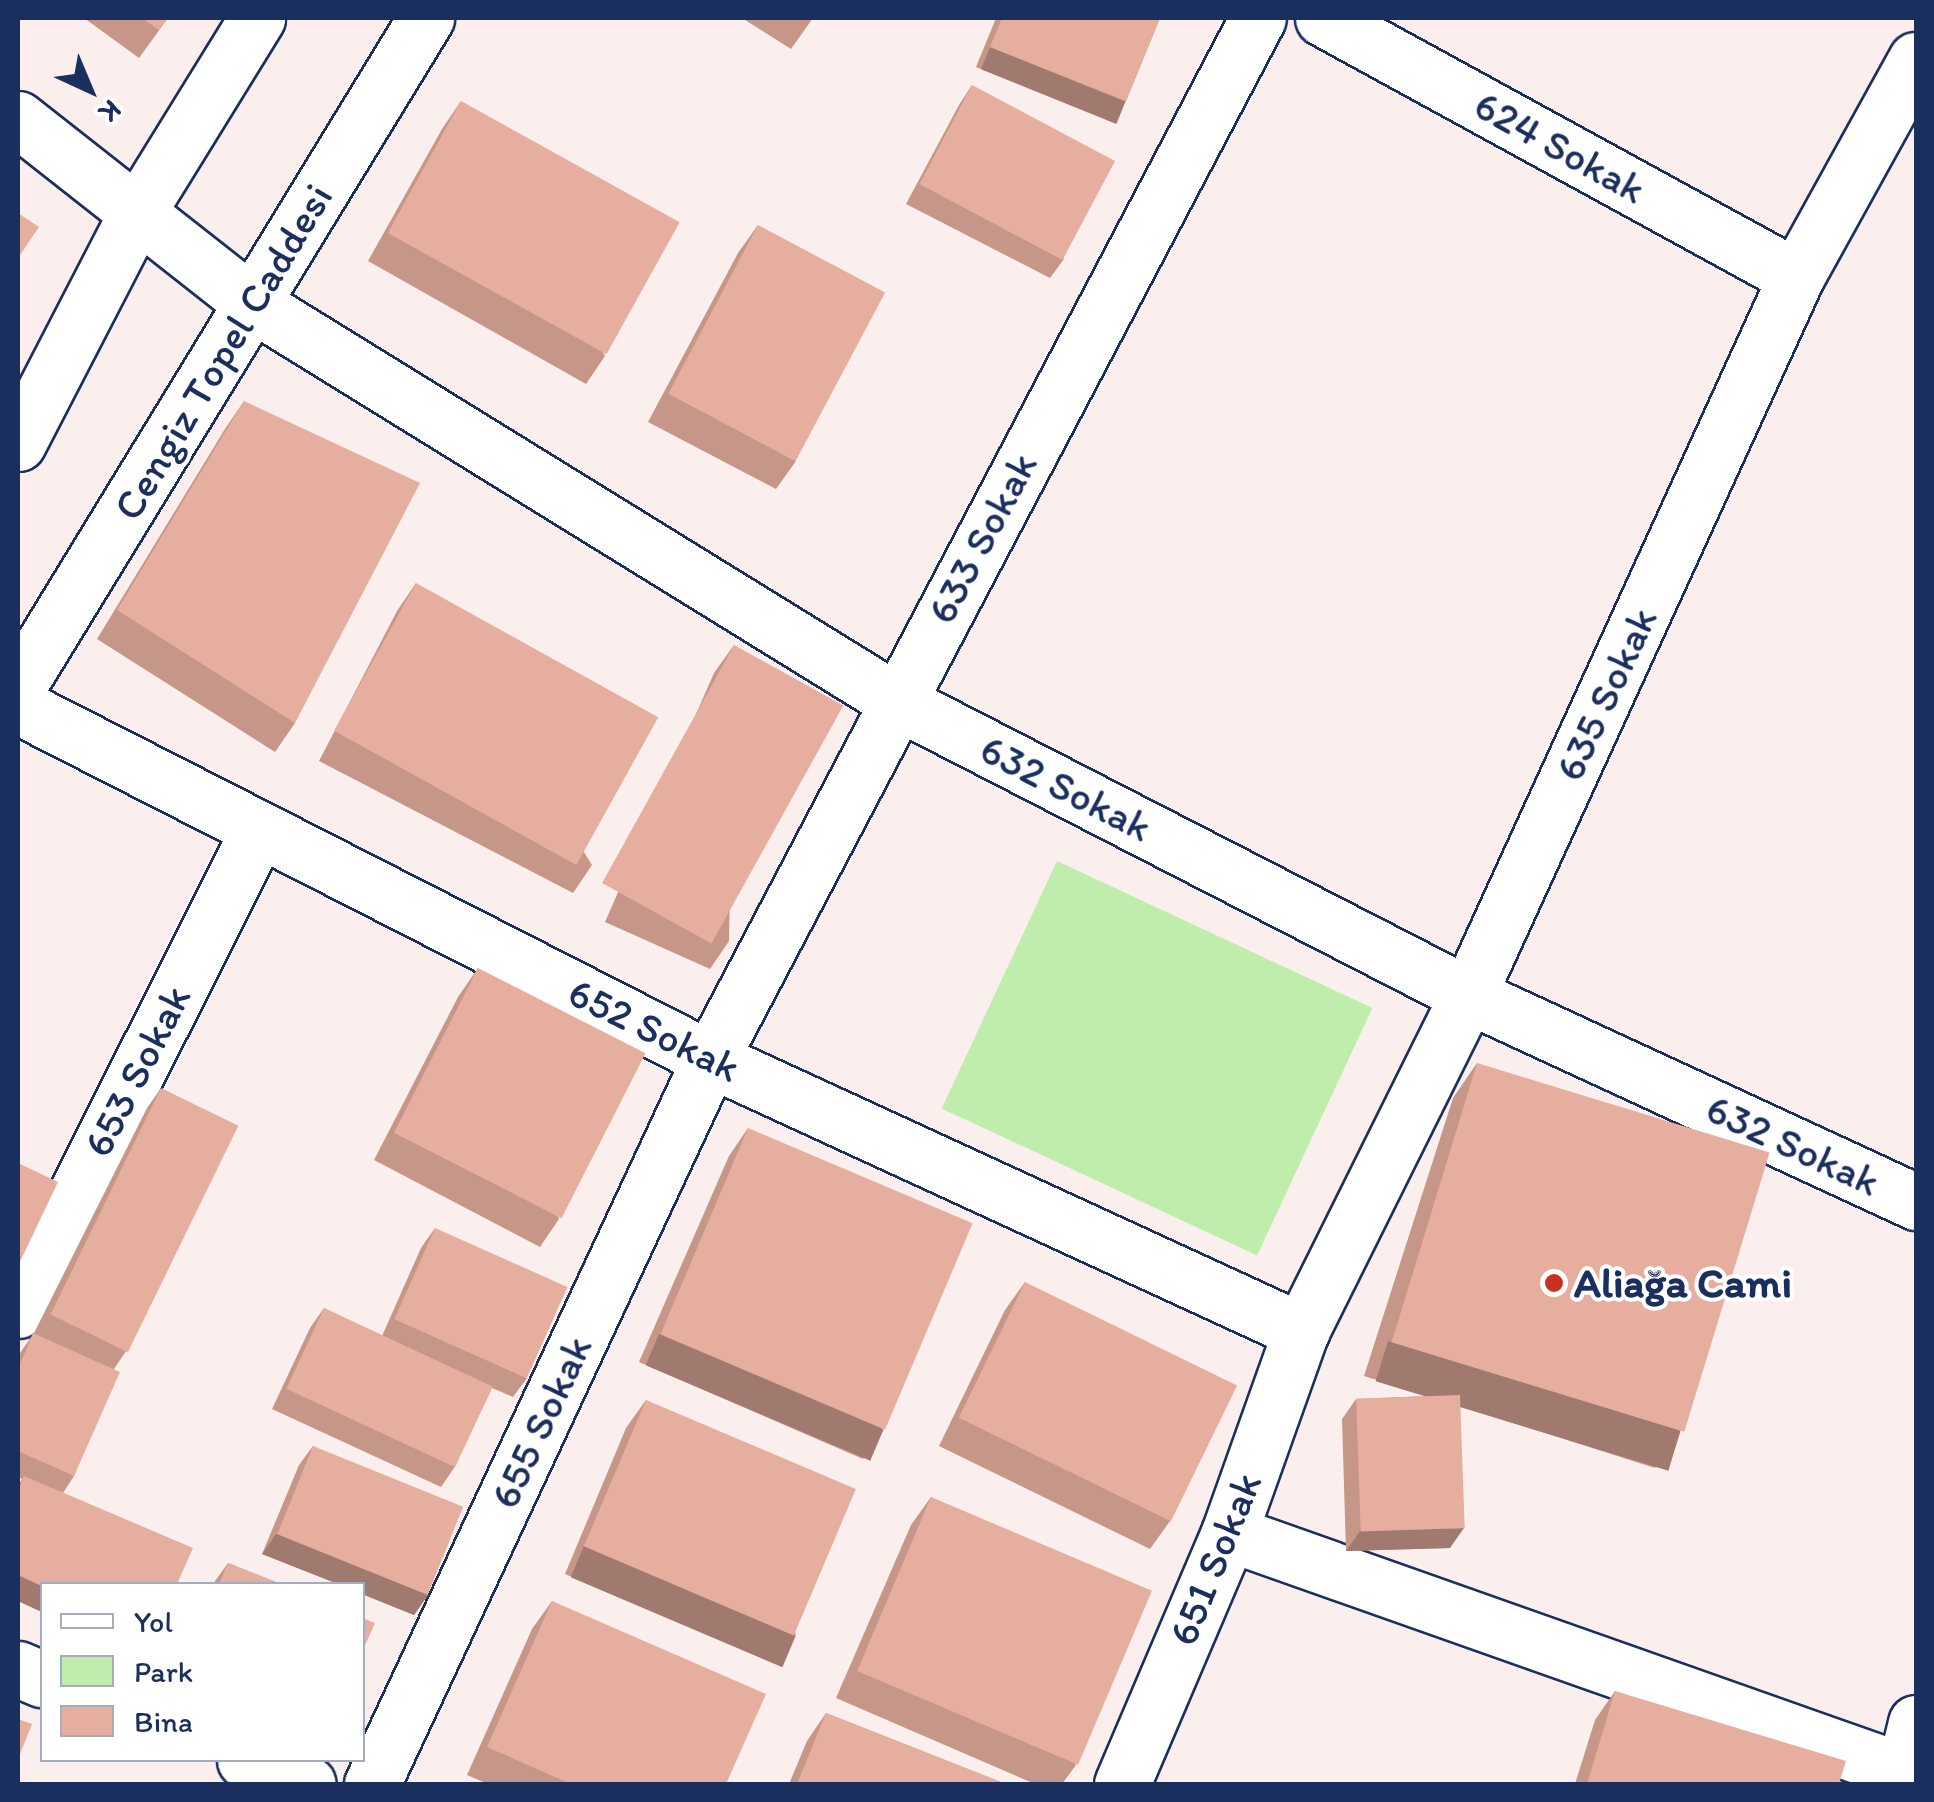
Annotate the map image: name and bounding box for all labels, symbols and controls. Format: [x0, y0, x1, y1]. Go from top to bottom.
north arrow [40, 40, 140, 140]
street label: 624 Sokak [1466, 79, 1654, 215]
text: K [93, 93, 129, 130]
street label: Cengiz Topel Caddesi [103, 176, 343, 528]
street label: 633 Sokak [916, 444, 1048, 632]
street label: 635 Sokak [1544, 599, 1668, 789]
street label: 632 Sokak [972, 723, 1160, 853]
street label: 652 Sokak [560, 967, 748, 1093]
street label: 653 Sokak [72, 977, 202, 1165]
street label: 632 Sokak [1698, 1083, 1888, 1207]
place label: Aliağa Cami [1574, 1258, 1792, 1308]
marker: Aliağa Cami [1543, 1272, 1565, 1294]
street label: 655 Sokak [479, 1328, 603, 1516]
street label: 651 Sokak [1158, 1465, 1272, 1653]
legend [40, 1582, 365, 1762]
text: Yol [134, 1603, 173, 1640]
text: Park [134, 1653, 193, 1690]
text: Bina [134, 1703, 193, 1740]

